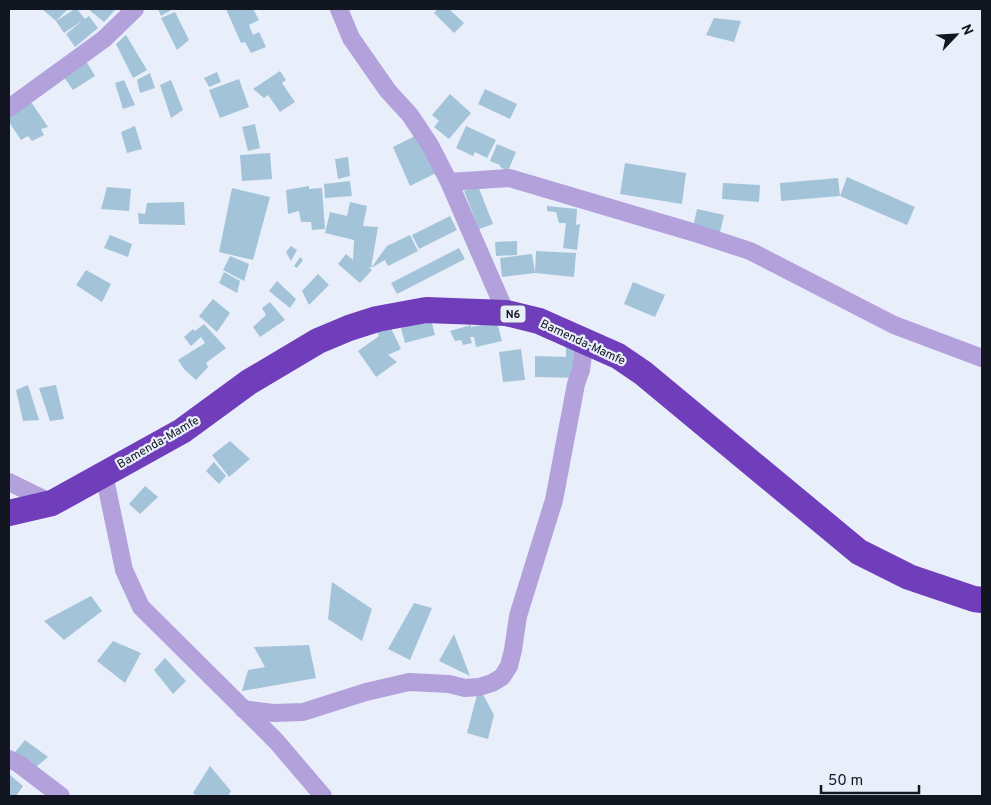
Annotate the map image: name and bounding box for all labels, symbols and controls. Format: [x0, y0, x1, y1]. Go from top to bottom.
north arrow [931, 10, 981, 60]
text: N [957, 22, 976, 38]
road number: N6 [500, 306, 526, 322]
street label: Bamenda-Mamfe [537, 316, 628, 370]
street label: Bamenda-Mamfe [115, 413, 202, 473]
scale bar [821, 762, 918, 794]
text: 50 m [828, 772, 863, 791]

